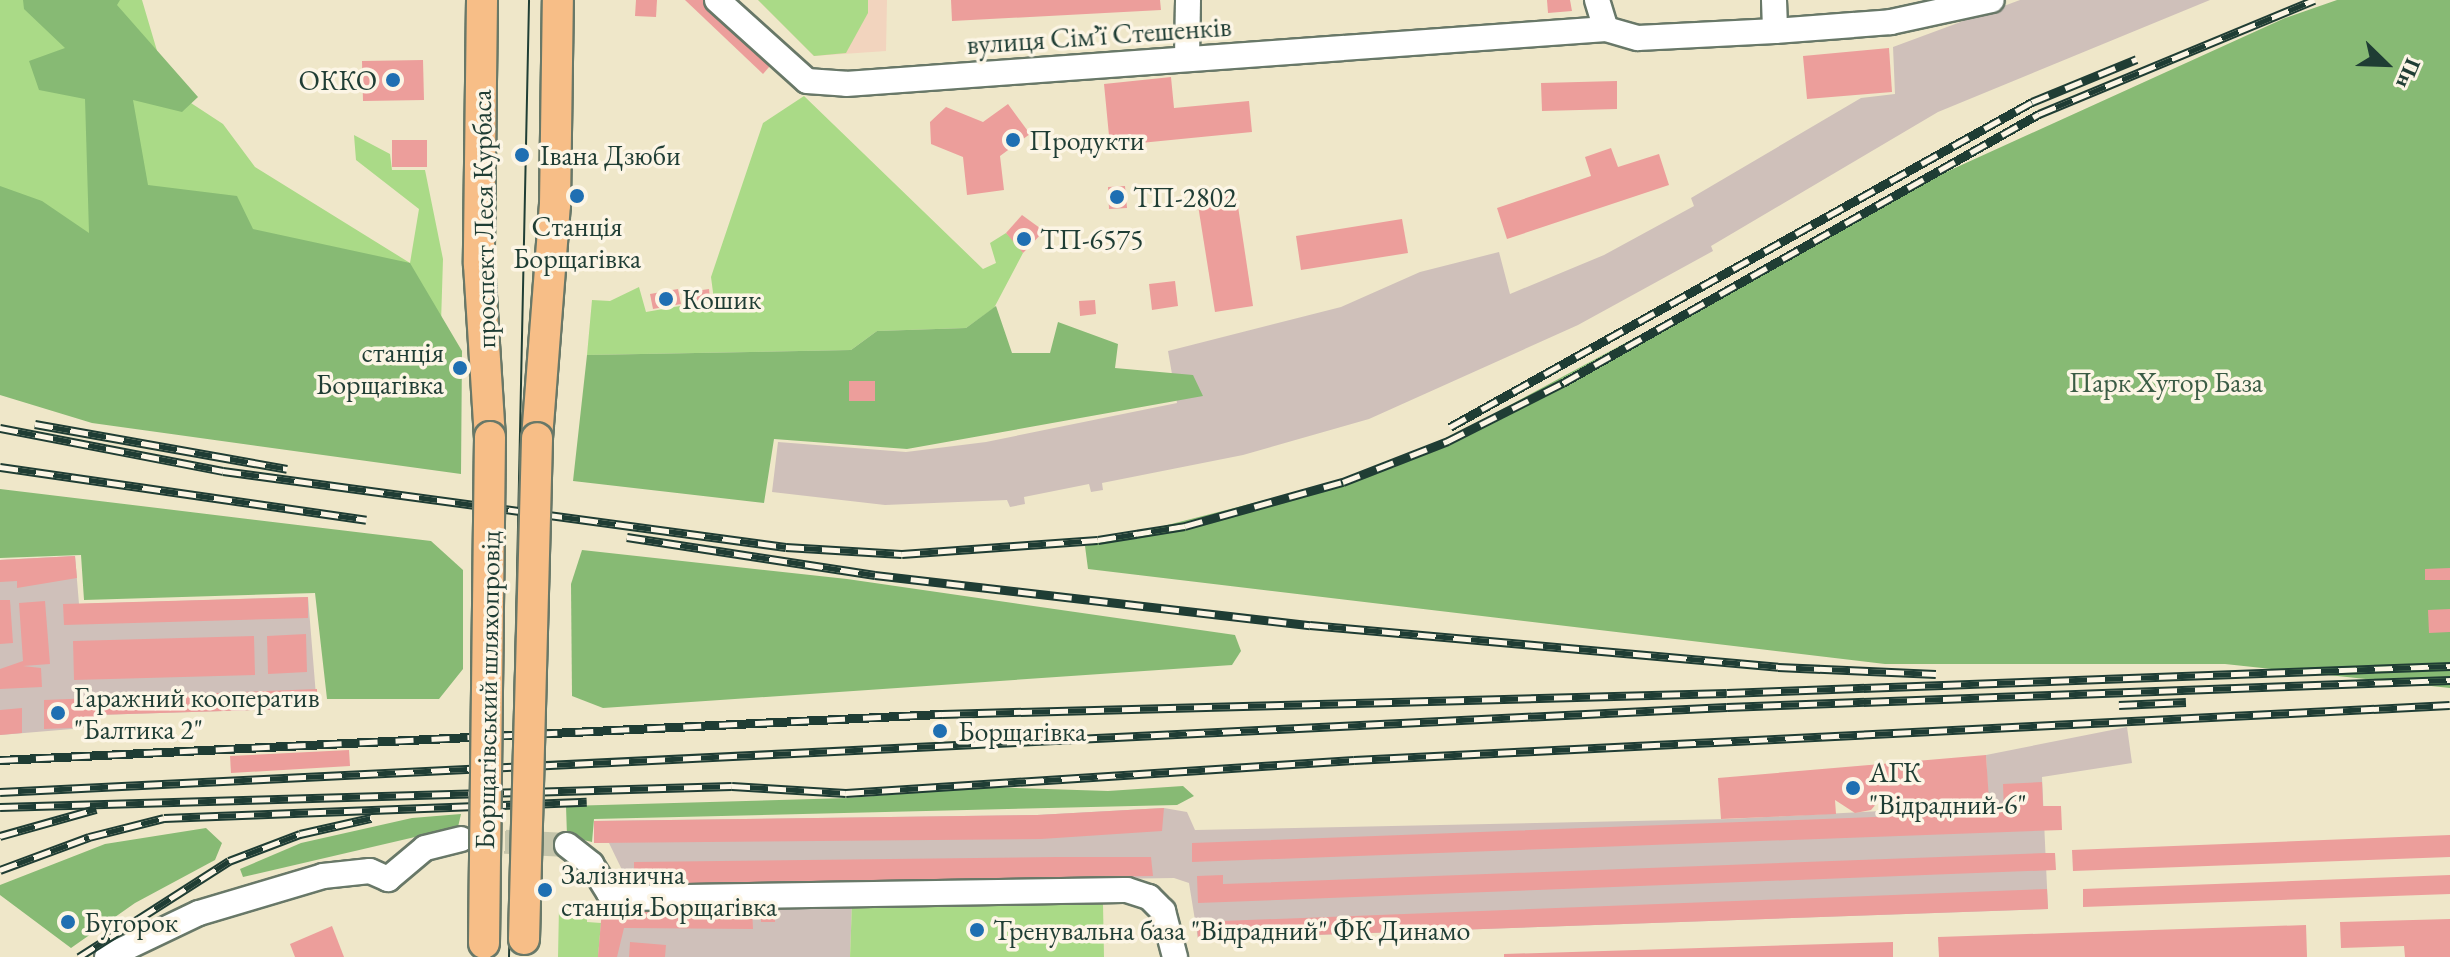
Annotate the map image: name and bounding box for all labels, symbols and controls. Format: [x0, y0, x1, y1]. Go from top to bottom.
street label: вулиця Сімʼї Стешенків [965, 9, 1233, 61]
north arrow [2346, 24, 2426, 104]
text: Пн [2389, 54, 2428, 93]
place label: ОККО [299, 63, 377, 97]
marker: ОККО [384, 71, 402, 89]
street label: проспект Леся Курбаса [464, 89, 502, 349]
place label: Продукти [1029, 123, 1145, 157]
marker: Продукти [1004, 131, 1022, 149]
place label: Івана Дзюби [540, 138, 681, 172]
marker: Івана Дзюби [511, 144, 533, 166]
place label: ТП-2802 [1133, 180, 1236, 214]
marker: Станція Борщагівка [568, 187, 586, 205]
marker: ТП-2802 [1108, 188, 1126, 206]
place label: Станція Борщагівка [513, 209, 641, 275]
place label: ТП-6575 [1040, 222, 1143, 256]
marker: ТП-6575 [1015, 230, 1033, 248]
place label: Кошик [682, 282, 761, 316]
marker: Кошик [657, 290, 675, 308]
place label: станція Борщагівка [316, 335, 444, 401]
marker: станція Борщагівка [451, 359, 469, 377]
park label: Парк Хутор База [2069, 365, 2263, 399]
street label: Борщагівський шляхопровід [467, 530, 507, 850]
place label: Гаражний кооператив "Балтика 2" [74, 680, 320, 746]
marker: Гаражний кооператив "Балтика 2" [49, 704, 67, 722]
place label: Борщагівка [958, 714, 1086, 748]
marker: Борщагівка [929, 720, 951, 742]
place label: АГК "Відрадний-6" [1869, 755, 2027, 821]
marker: АГК "Відрадний-6" [1844, 779, 1862, 797]
place label: Залізнична станція Борщагівка [561, 857, 777, 923]
marker: Залізнична станція Борщагівка [536, 881, 554, 899]
place label: Бугорок [84, 905, 178, 939]
marker: Бугорок [59, 913, 77, 931]
place label: Тренувальна база "Відрадний" ФК Динамо [993, 913, 1470, 947]
marker: Тренувальна база "Відрадний" ФК Динамо [968, 921, 986, 939]

